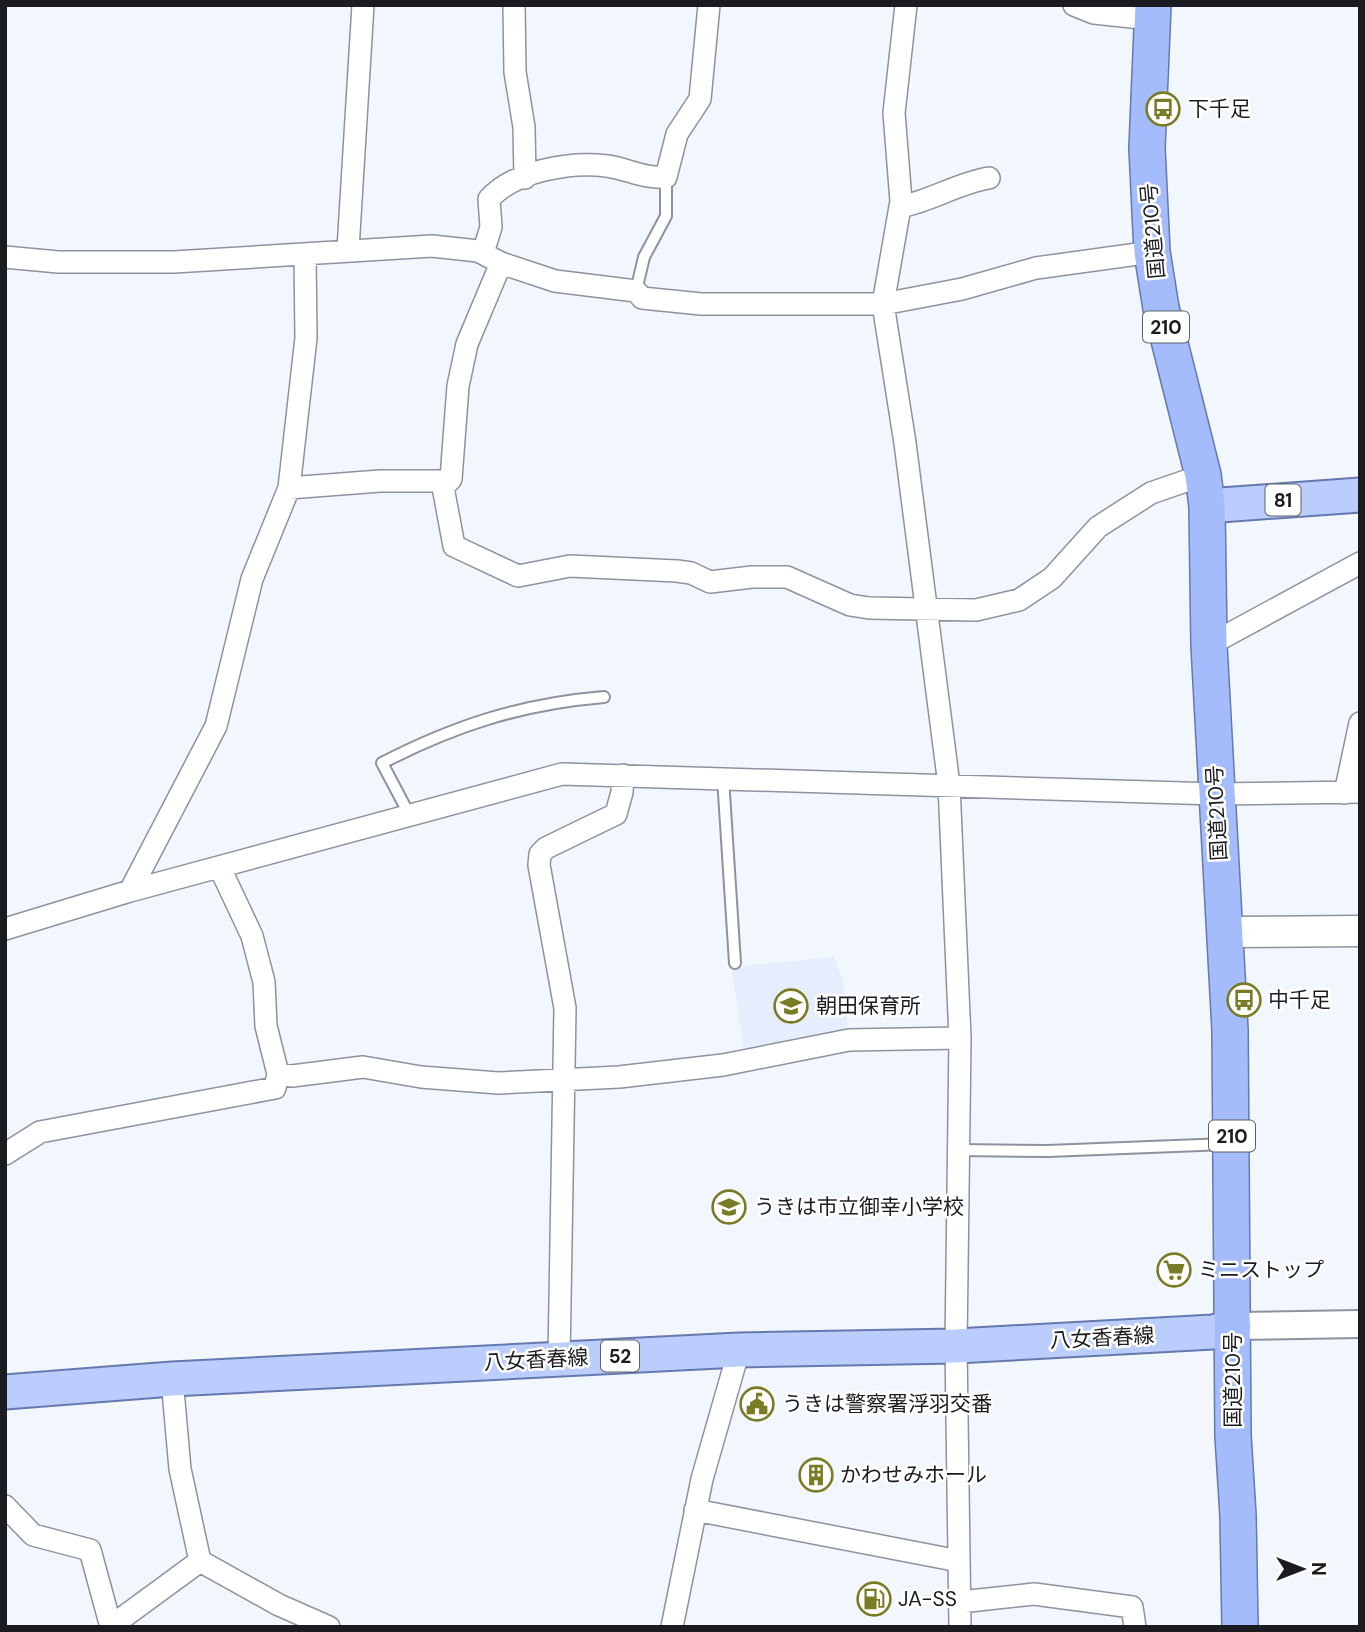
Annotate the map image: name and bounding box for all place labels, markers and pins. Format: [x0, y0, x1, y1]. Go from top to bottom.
bus stop icon: 下千足 [1144, 90, 1182, 128]
place label: 下千足 [1188, 95, 1251, 123]
bus stop icon: 中千足 [1225, 981, 1263, 1019]
place label: 中千足 [1268, 986, 1331, 1014]
school or university icon: 朝田保育所 [772, 987, 810, 1025]
place label: 朝田保育所 [816, 992, 921, 1020]
school or university icon: うきは市立御幸小学校 [710, 1188, 748, 1226]
place label: うきは市立御幸小学校 [754, 1193, 964, 1221]
supermarket icon: ミニストップ [1155, 1251, 1193, 1289]
place label: ミニストップ [1198, 1256, 1324, 1284]
public building icon: うきは警察署浮羽交番 [738, 1385, 776, 1423]
place label: うきは警察署浮羽交番 [782, 1390, 992, 1418]
building icon: かわせみホール [797, 1456, 835, 1494]
place label: かわせみホール [840, 1461, 987, 1489]
fuel station icon: JA-SS [855, 1580, 893, 1618]
place label: JA-SS [898, 1585, 957, 1613]

